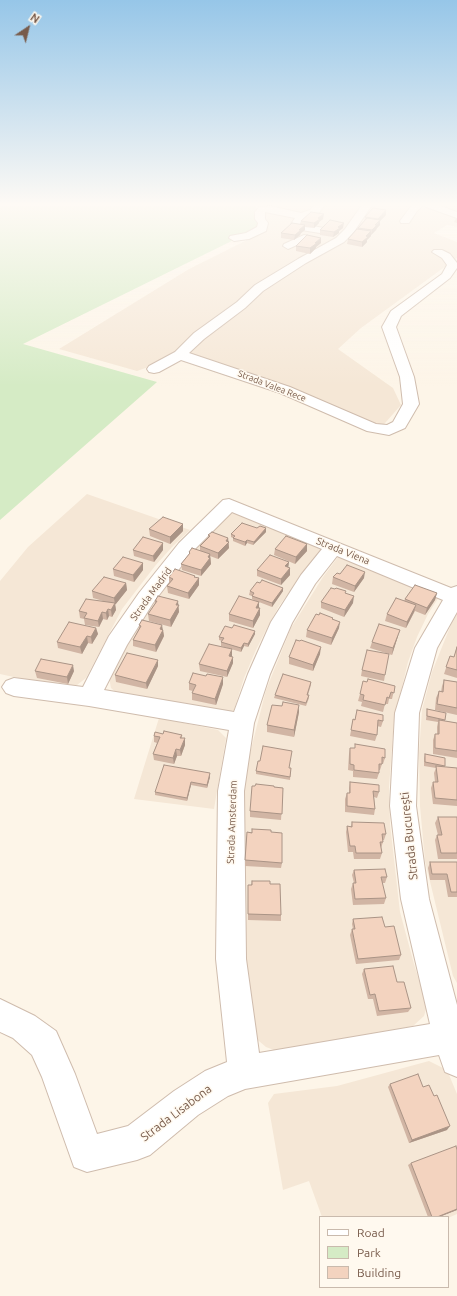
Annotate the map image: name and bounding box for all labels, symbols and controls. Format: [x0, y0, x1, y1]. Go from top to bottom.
north arrow [8, 8, 48, 48]
text: N [28, 11, 42, 25]
street label: Strada Valea Rece [236, 368, 308, 404]
street label: Strada Viena [314, 535, 372, 567]
street label: Strada Madrid [128, 565, 174, 623]
street label: Strada Amsterdam [225, 780, 239, 864]
street label: Strada București [397, 791, 421, 881]
street label: Strada Lisabona [138, 1082, 214, 1144]
legend [319, 1216, 449, 1288]
text: Road [357, 1226, 385, 1239]
text: Park [357, 1246, 381, 1259]
text: Building [357, 1266, 401, 1279]

